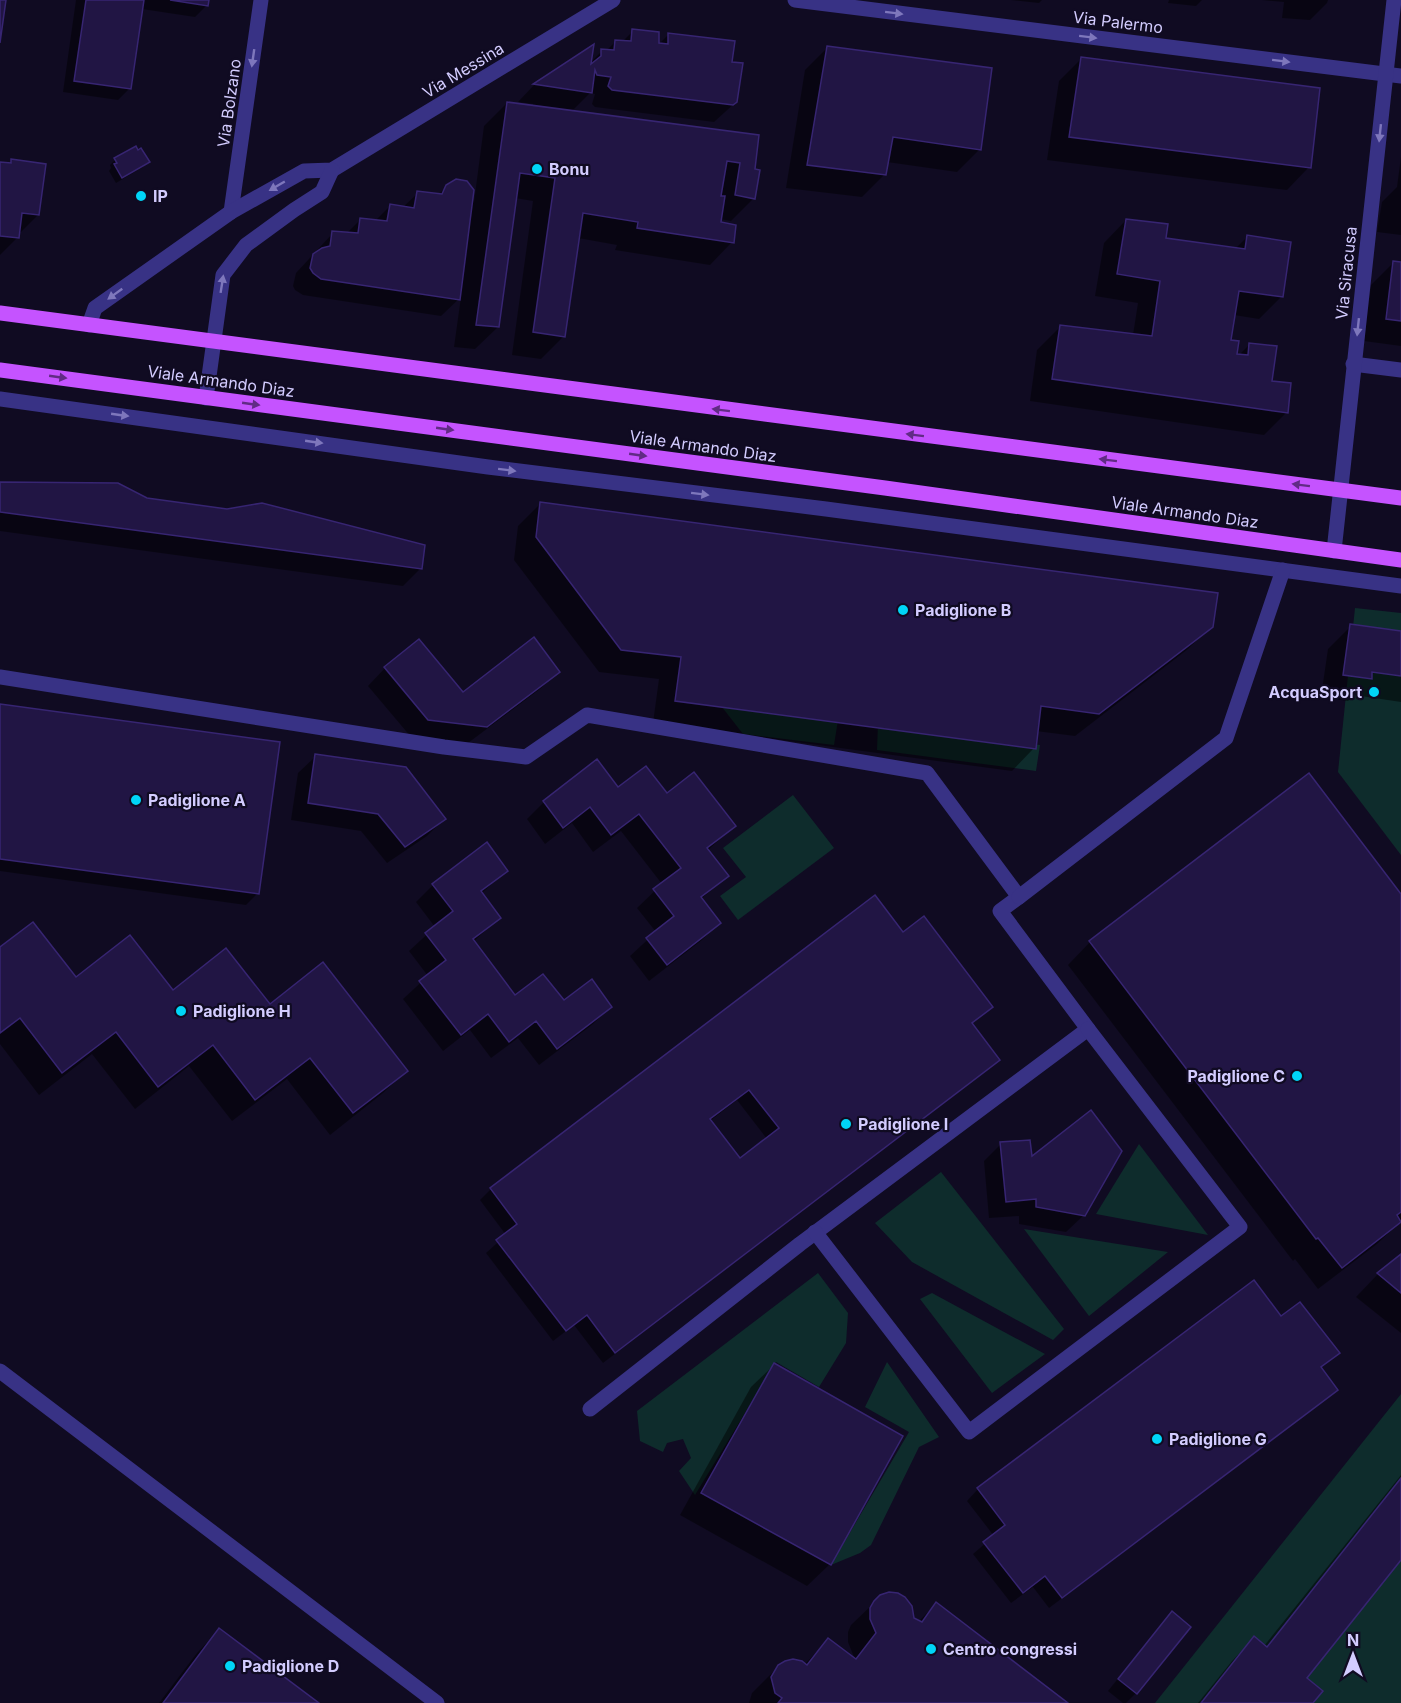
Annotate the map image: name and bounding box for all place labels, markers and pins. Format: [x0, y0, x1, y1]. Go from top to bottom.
place label: Bonu [549, 159, 589, 179]
marker: Bonu [530, 162, 544, 176]
place label: IP [153, 186, 168, 206]
marker: IP [134, 189, 148, 203]
place label: Padiglione B [915, 600, 1011, 620]
marker: Padiglione B [896, 603, 910, 617]
place label: AcquaSport [1269, 682, 1362, 702]
marker: AcquaSport [1367, 685, 1381, 699]
place label: Padiglione A [148, 790, 246, 810]
marker: Padiglione A [129, 793, 143, 807]
place label: Padiglione H [193, 1001, 291, 1021]
marker: Padiglione H [174, 1004, 188, 1018]
place label: Padiglione C [1187, 1066, 1285, 1086]
marker: Padiglione C [1290, 1069, 1304, 1083]
place label: Padiglione I [858, 1114, 948, 1134]
marker: Padiglione I [839, 1117, 853, 1131]
place label: Padiglione G [1169, 1429, 1267, 1449]
marker: Padiglione G [1150, 1432, 1164, 1446]
place label: Centro congressi [943, 1639, 1077, 1659]
marker: Centro congressi [924, 1642, 938, 1656]
place label: Padiglione D [242, 1656, 339, 1676]
marker: Padiglione D [223, 1659, 237, 1673]

